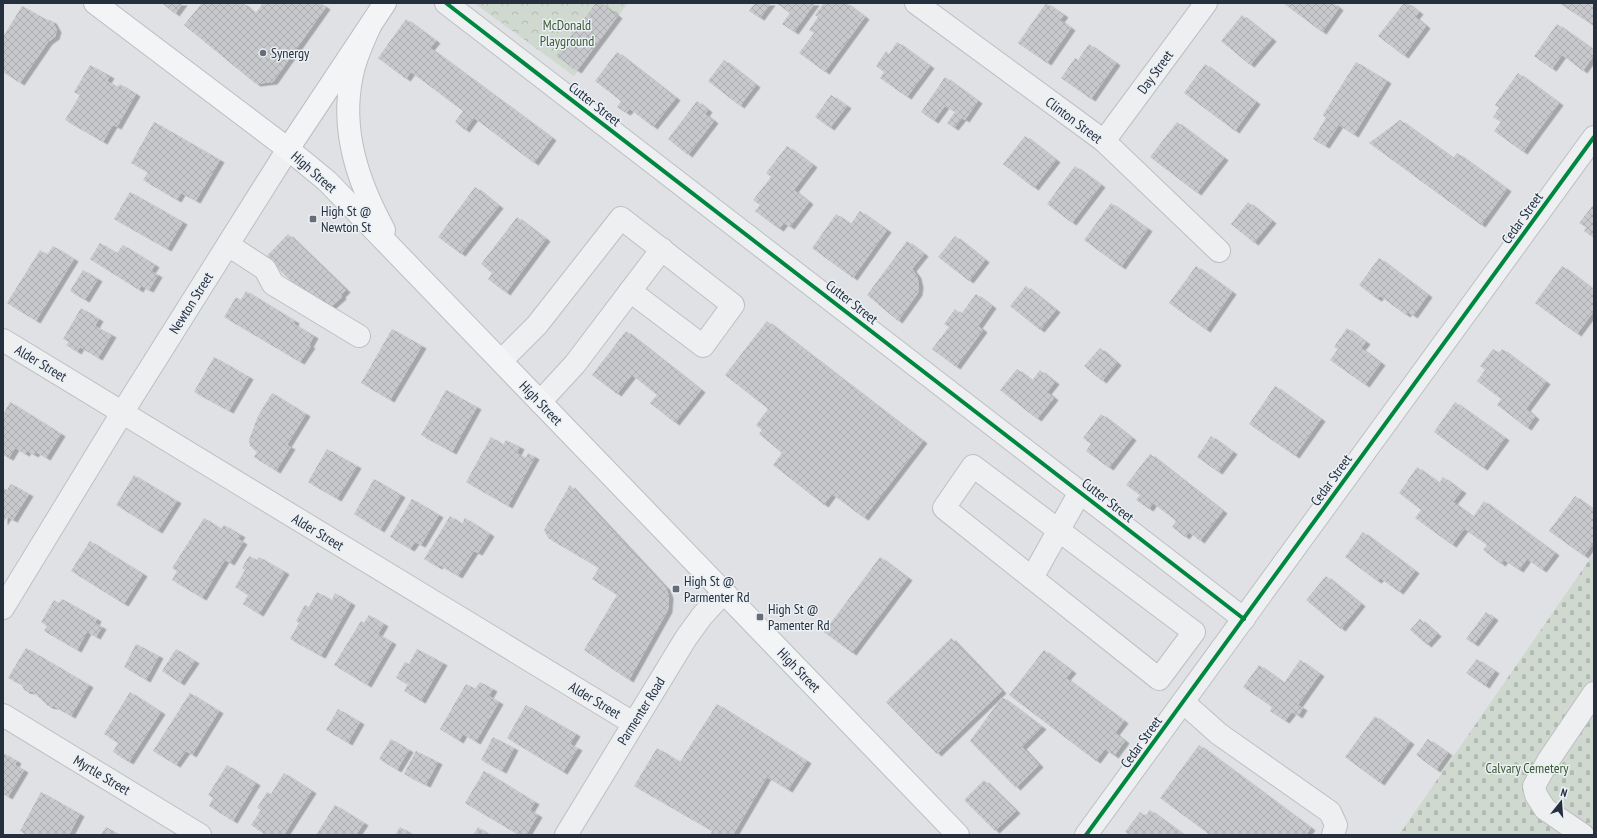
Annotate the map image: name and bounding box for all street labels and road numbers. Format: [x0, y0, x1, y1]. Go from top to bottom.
street label: Day Street [1133, 46, 1177, 97]
street label: Cutter Street [565, 78, 625, 130]
street label: Clinton Street [1042, 93, 1106, 147]
street label: High Street [287, 147, 341, 197]
street label: Cedar Street [1497, 189, 1547, 247]
street label: Newton Street [165, 269, 217, 337]
street label: Cutter Street [822, 276, 882, 328]
street label: Alder Street [12, 340, 70, 386]
street label: High Street [516, 377, 567, 429]
street label: Cedar Street [1306, 451, 1356, 509]
street label: Cutter Street [1078, 474, 1138, 526]
street label: Alder Street [289, 509, 347, 555]
street label: High Street [774, 644, 825, 696]
street label: Parmenter Road [613, 674, 669, 748]
street label: Alder Street [566, 677, 624, 723]
street label: Cedar Street [1116, 713, 1166, 771]
street label: Myrtle Street [70, 751, 134, 799]

